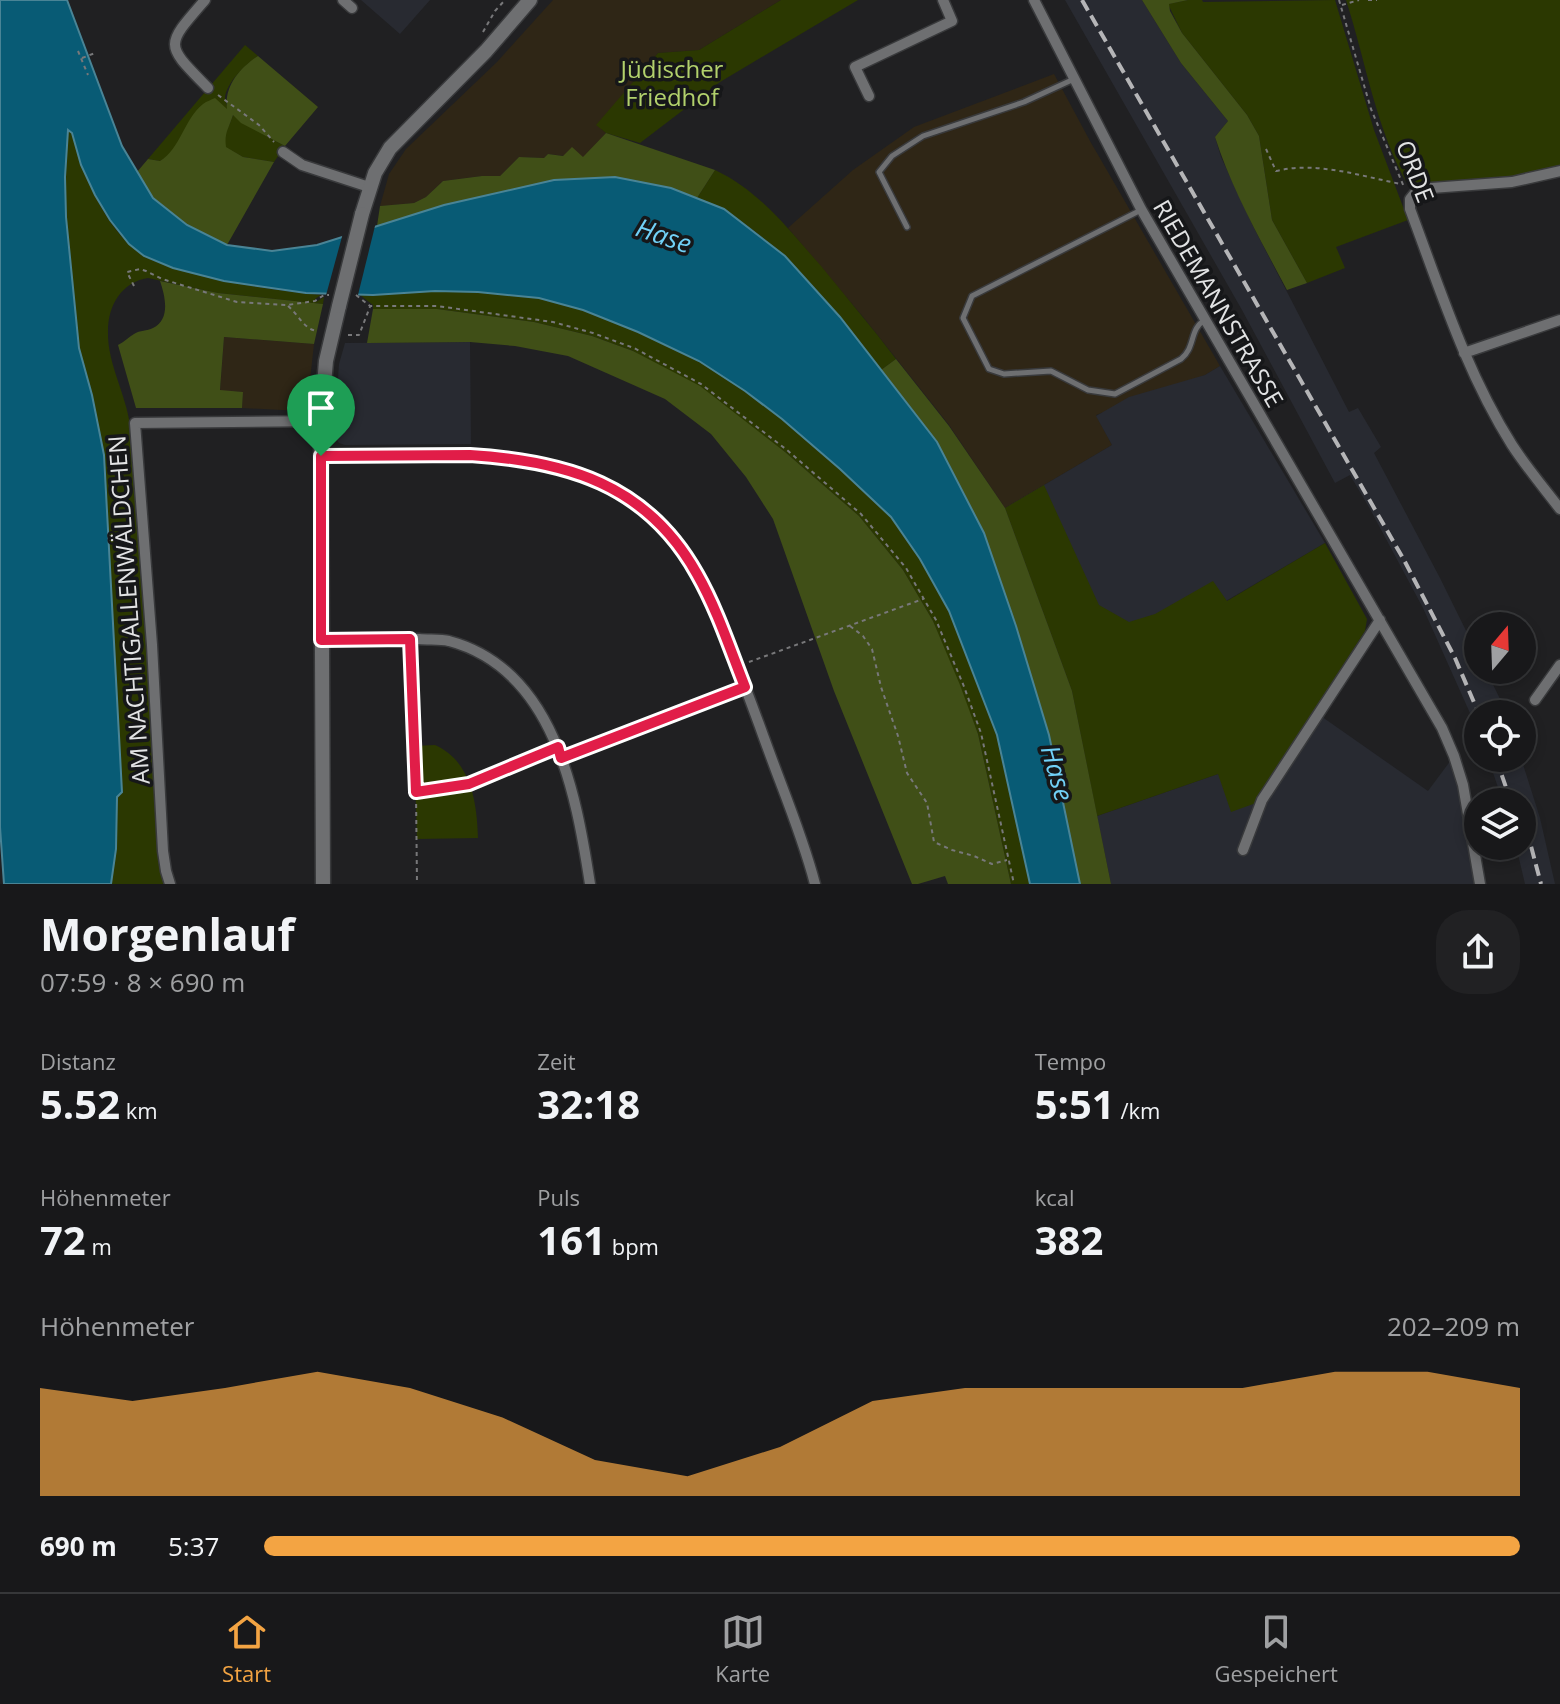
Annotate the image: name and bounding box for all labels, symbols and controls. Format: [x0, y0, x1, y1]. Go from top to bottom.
park label: Jüdischer Friedhof [619, 52, 724, 113]
street label: ORDE [1389, 135, 1443, 207]
street label: RIEDEMANNSTRASSE [1146, 193, 1292, 413]
water label: Hase [631, 209, 697, 261]
pin [287, 374, 355, 456]
icon: arrive [299, 386, 343, 430]
street label: AM NACHTIGALLENWÄLDCHEN [99, 434, 157, 786]
north arrow [1464, 612, 1536, 684]
map controls [1464, 612, 1536, 860]
button: locate [1464, 700, 1536, 772]
water label: Hase [1033, 741, 1083, 805]
button: layers [1464, 788, 1536, 860]
text: Morgenlauf [40, 904, 294, 964]
button: share [1436, 910, 1520, 994]
text: 07:59 · 8 × 690 m [40, 964, 245, 1000]
text: Distanz [40, 1046, 116, 1076]
text: Zeit [537, 1046, 576, 1076]
text: Tempo [1035, 1046, 1106, 1076]
text: 5.52 [40, 1076, 120, 1131]
text: 32:18 [537, 1076, 640, 1131]
text: 5:51 [1035, 1076, 1115, 1131]
text: km [120, 1095, 158, 1125]
text: /km [1115, 1095, 1160, 1125]
text: Höhenmeter [40, 1182, 171, 1212]
text: Puls [537, 1182, 580, 1212]
text: kcal [1035, 1182, 1075, 1212]
text: 72 [40, 1212, 86, 1267]
text: 161 [537, 1212, 606, 1267]
text: 382 [1035, 1212, 1103, 1267]
text: m [86, 1231, 112, 1261]
text: bpm [606, 1231, 659, 1261]
text: Höhenmeter [40, 1308, 194, 1344]
text: 202–209 m [1387, 1308, 1520, 1344]
text: 690 m [40, 1528, 117, 1564]
text: 5:37 [168, 1528, 219, 1564]
tab: Start [222, 1610, 271, 1688]
tab: Karte [715, 1610, 770, 1688]
tab: Gespeichert [1214, 1610, 1338, 1688]

